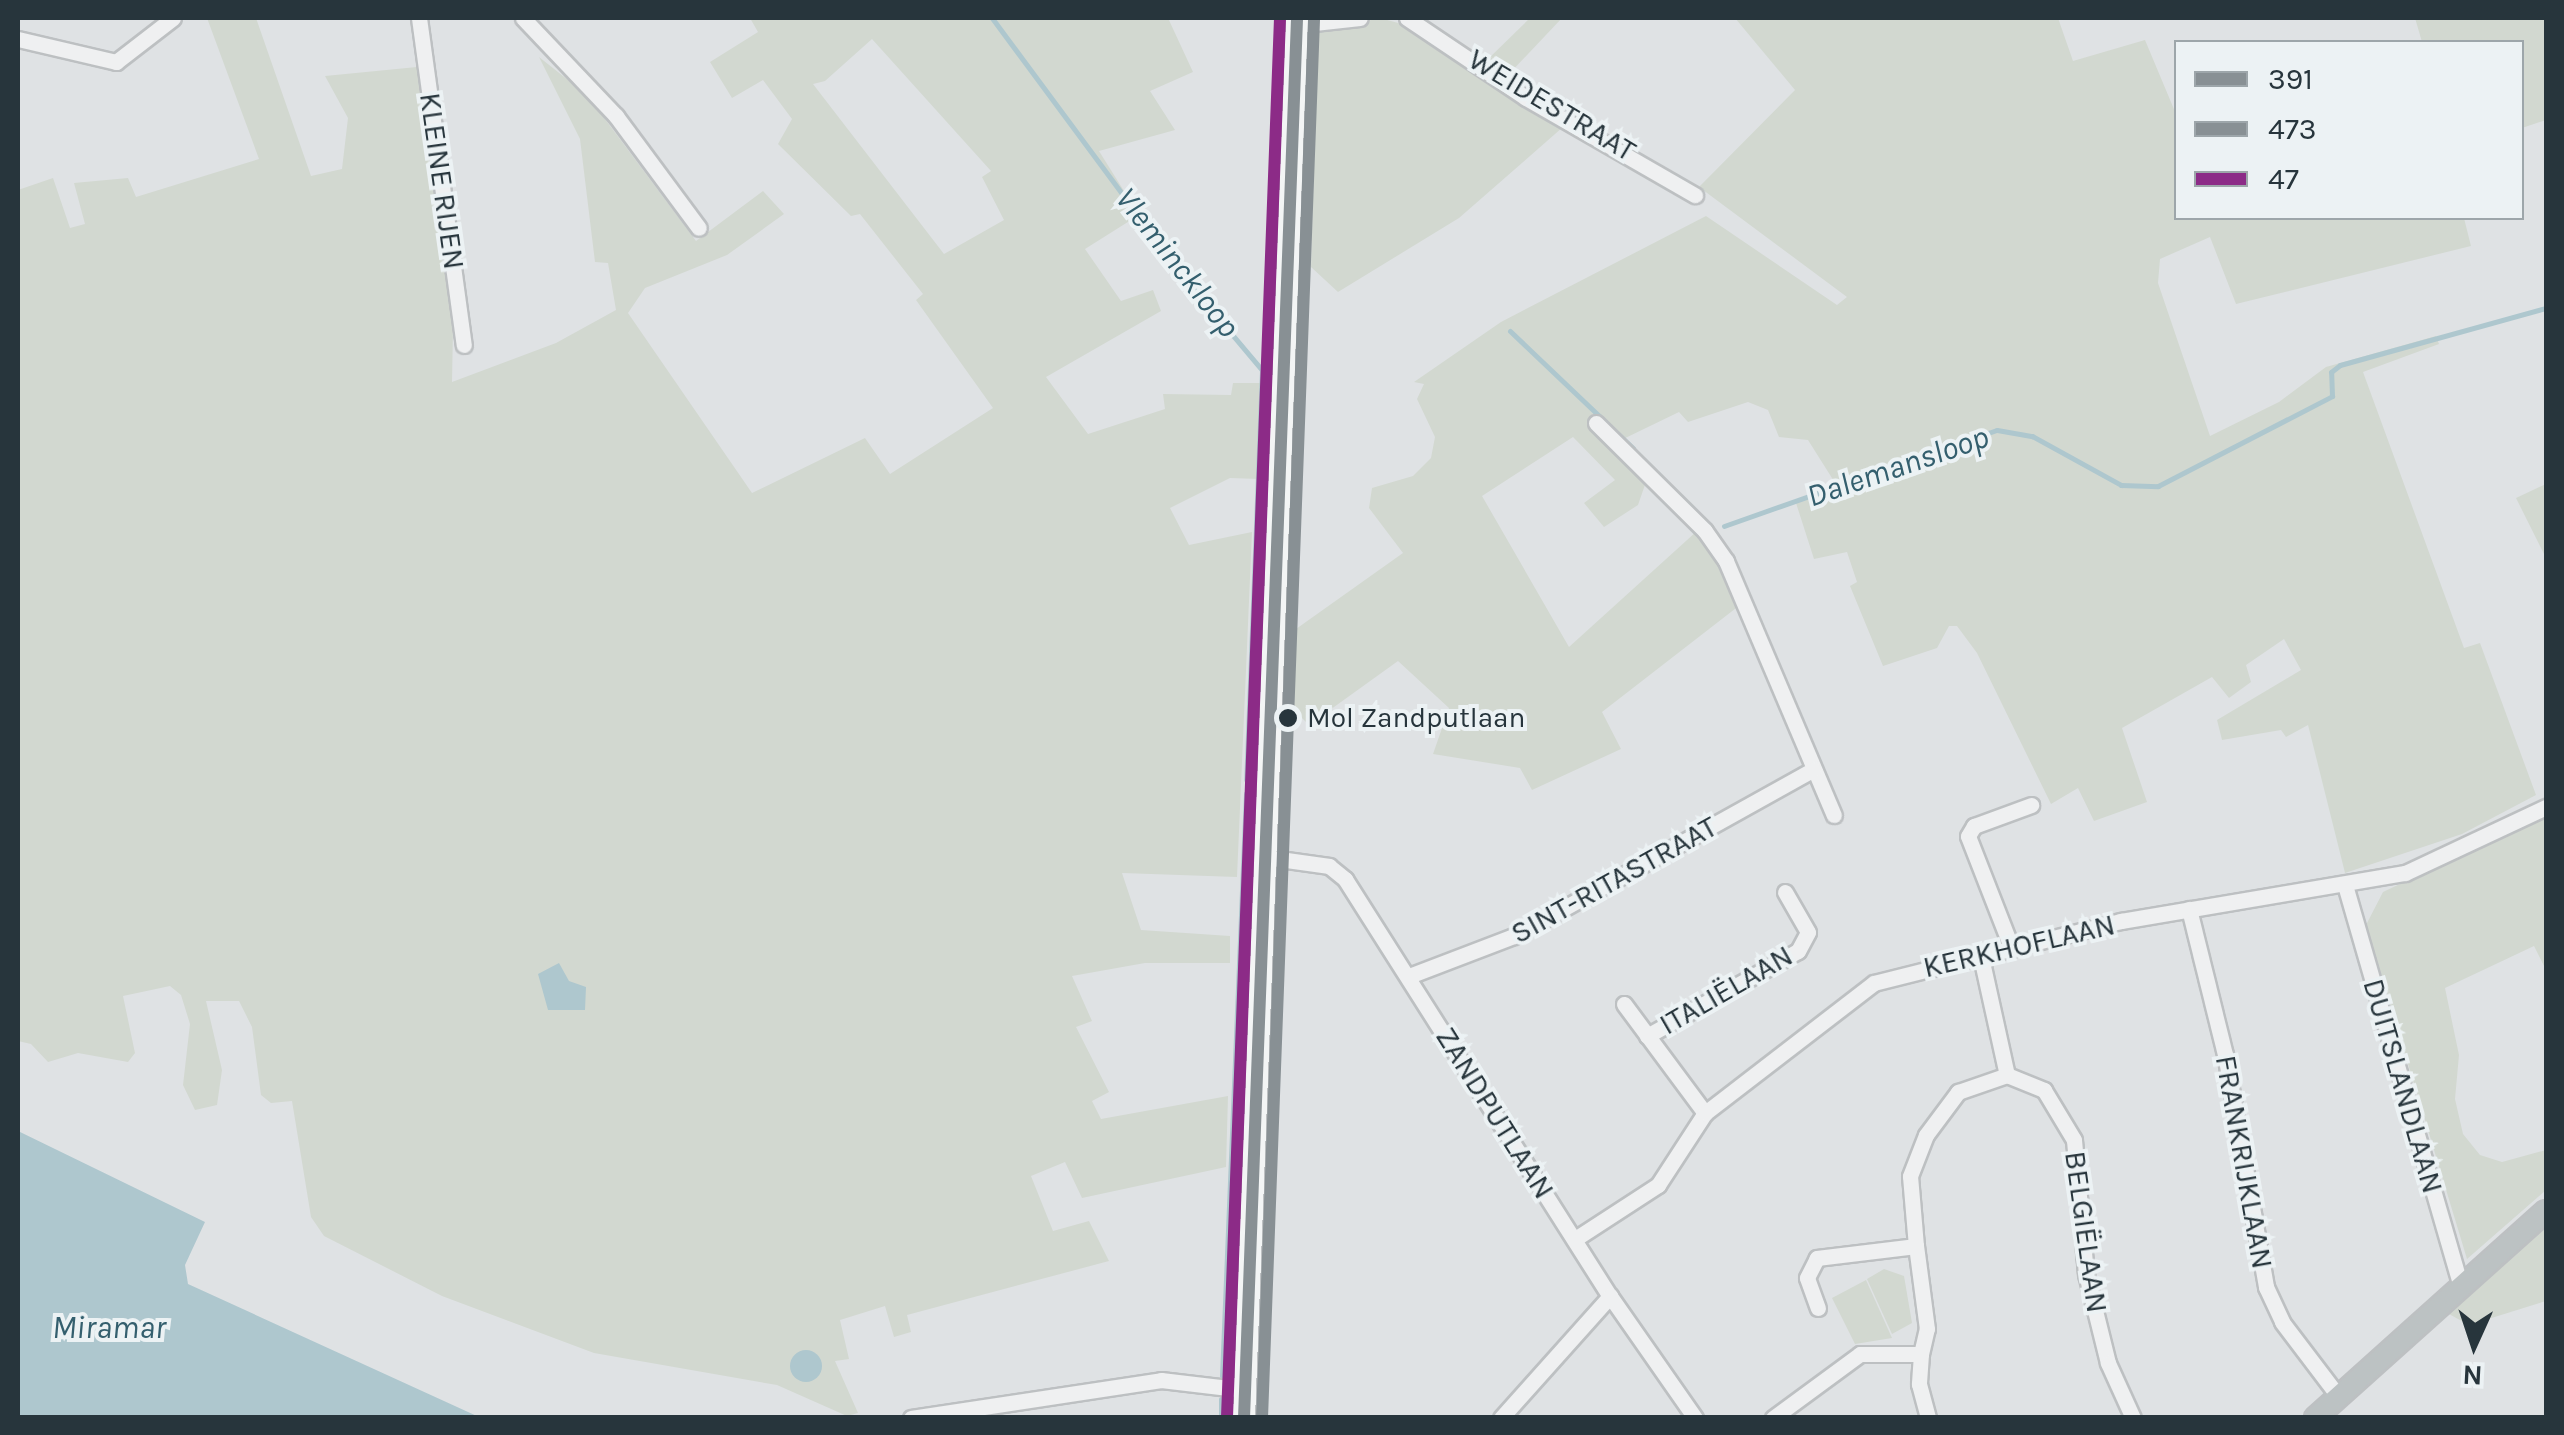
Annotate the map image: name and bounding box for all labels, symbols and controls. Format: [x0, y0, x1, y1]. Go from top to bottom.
legend [2174, 40, 2524, 220]
street label: WEIDESTRAAT [1462, 41, 1642, 169]
text: 391 [2268, 61, 2313, 97]
street label: KLEINE RIJEN [412, 90, 472, 272]
text: 473 [2268, 111, 2317, 147]
text: 47 [2268, 161, 2299, 197]
water label: Vleminckloop [1107, 180, 1247, 346]
water label: Dalemansloop [1802, 418, 1994, 516]
place label: Mol Zandputlaan [1307, 701, 1525, 735]
marker: Mol Zandputlaan [1278, 708, 1298, 728]
street label: SINT-RITASTRAAT [1505, 808, 1723, 952]
street label: KERKHOFLAAN [1920, 906, 2118, 986]
street label: ITALIËLAAN [1653, 937, 1799, 1043]
street label: DUITSLANDLAAN [2355, 975, 2451, 1197]
street label: ZANDPUTLAAN [1428, 1021, 1562, 1205]
street label: FRANKRIJKLAAN [2208, 1052, 2280, 1272]
street label: BELGIËLAAN [2057, 1149, 2115, 1315]
north arrow [2424, 1295, 2524, 1395]
water label: Miramar [52, 1309, 166, 1347]
text: N [2462, 1358, 2483, 1392]

